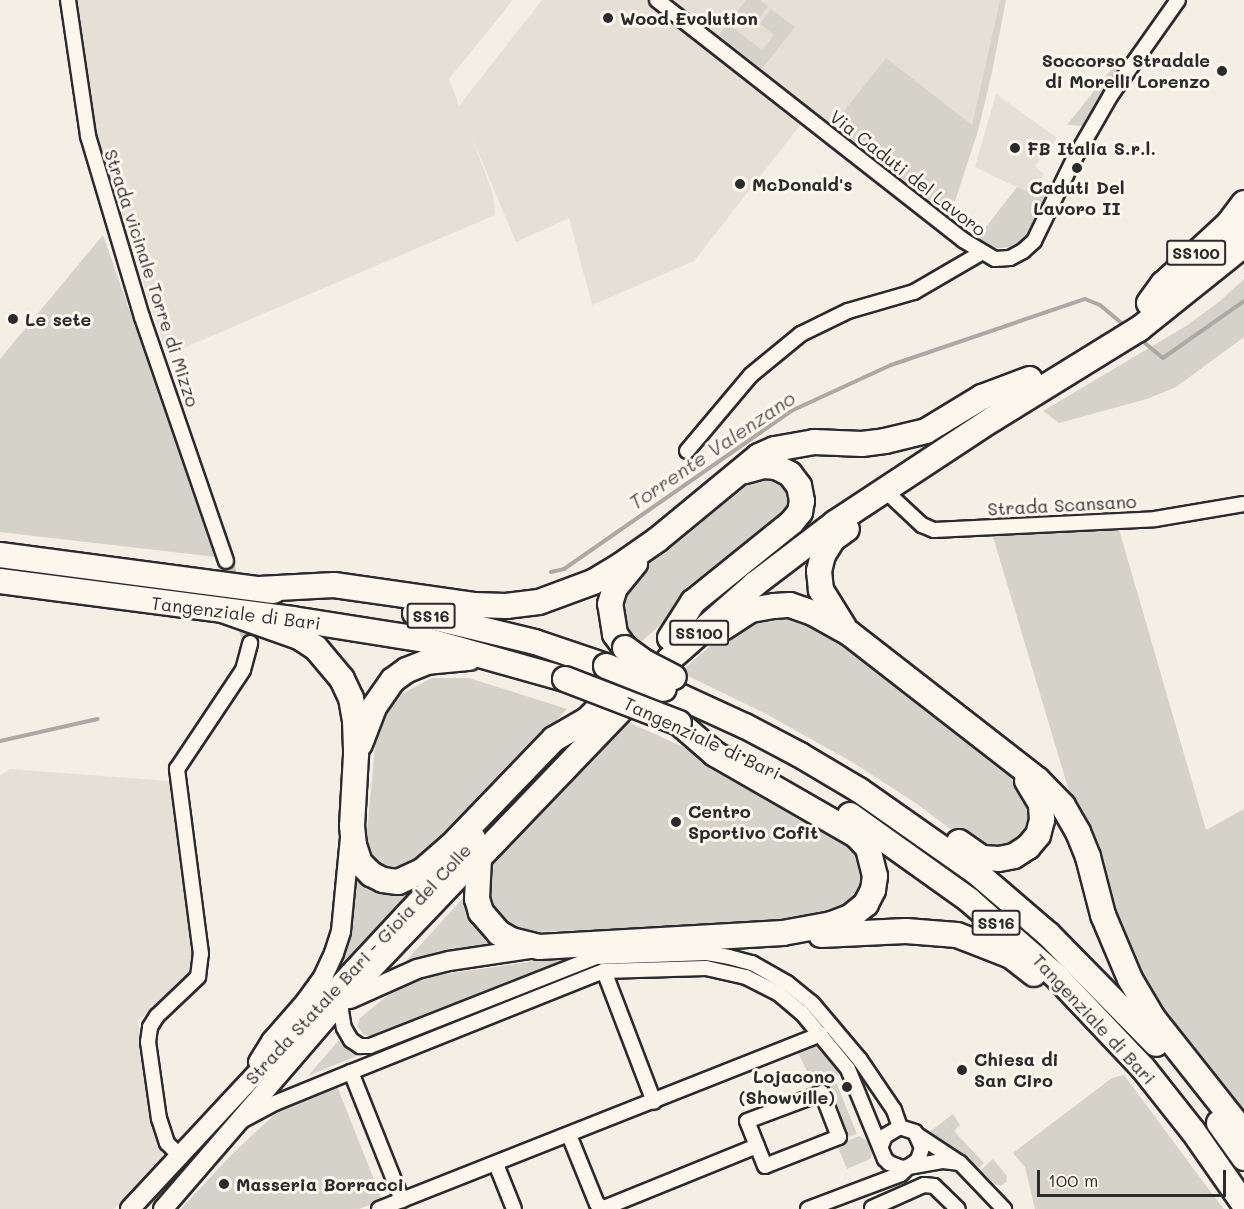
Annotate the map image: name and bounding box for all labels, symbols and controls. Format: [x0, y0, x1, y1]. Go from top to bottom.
place label: Wood Evolution [620, 7, 758, 29]
marker: Wood Evolution [601, 11, 615, 25]
place label: Soccorso Stradale di Morelli Lorenzo [1042, 50, 1210, 92]
marker: Soccorso Stradale di Morelli Lorenzo [1215, 64, 1229, 78]
street label: Via Caduti del Lavoro [826, 105, 990, 241]
place label: FB Italia S.r.l. [1027, 137, 1156, 159]
marker: FB Italia S.r.l. [1008, 141, 1022, 155]
street label: Strada vicinale Torre di Mizzo [100, 147, 204, 409]
marker: Caduti Del Lavoro II [1070, 161, 1084, 175]
place label: McDonald's [752, 173, 853, 195]
marker: McDonald's [733, 177, 747, 191]
place label: Caduti Del Lavoro II [1029, 177, 1125, 219]
road number: SS100 [1166, 240, 1226, 266]
place label: Le sete [25, 308, 91, 330]
marker: Le sete [6, 312, 20, 326]
water label: Torrente Valenzano [624, 386, 800, 514]
street label: Strada Scansano [987, 490, 1137, 520]
street label: Tangenziale di Bari [150, 592, 322, 634]
road number: SS16 [406, 603, 456, 629]
road number: SS100 [669, 620, 729, 646]
street label: Tangenziale di Bari [620, 692, 784, 784]
place label: Centro Sportivo Cofit [688, 801, 818, 844]
marker: Centro Sportivo Cofit [669, 815, 683, 829]
street label: Strada Statale Bari - Gioia del Colle [241, 839, 475, 1089]
road number: SS16 [970, 910, 1022, 936]
street label: Tangenziale di Bari [1028, 949, 1160, 1089]
place label: Chiesa di San Ciro [974, 1049, 1059, 1092]
marker: Chiesa di San Ciro [955, 1063, 969, 1077]
place label: Lojacono (Showville) [739, 1066, 835, 1108]
marker: Lojacono (Showville) [840, 1080, 854, 1094]
scale bar [1040, 1158, 1229, 1196]
text: 100 m [1048, 1168, 1098, 1192]
place label: Masseria Borracci [236, 1173, 404, 1195]
marker: Masseria Borracci [217, 1177, 231, 1191]

